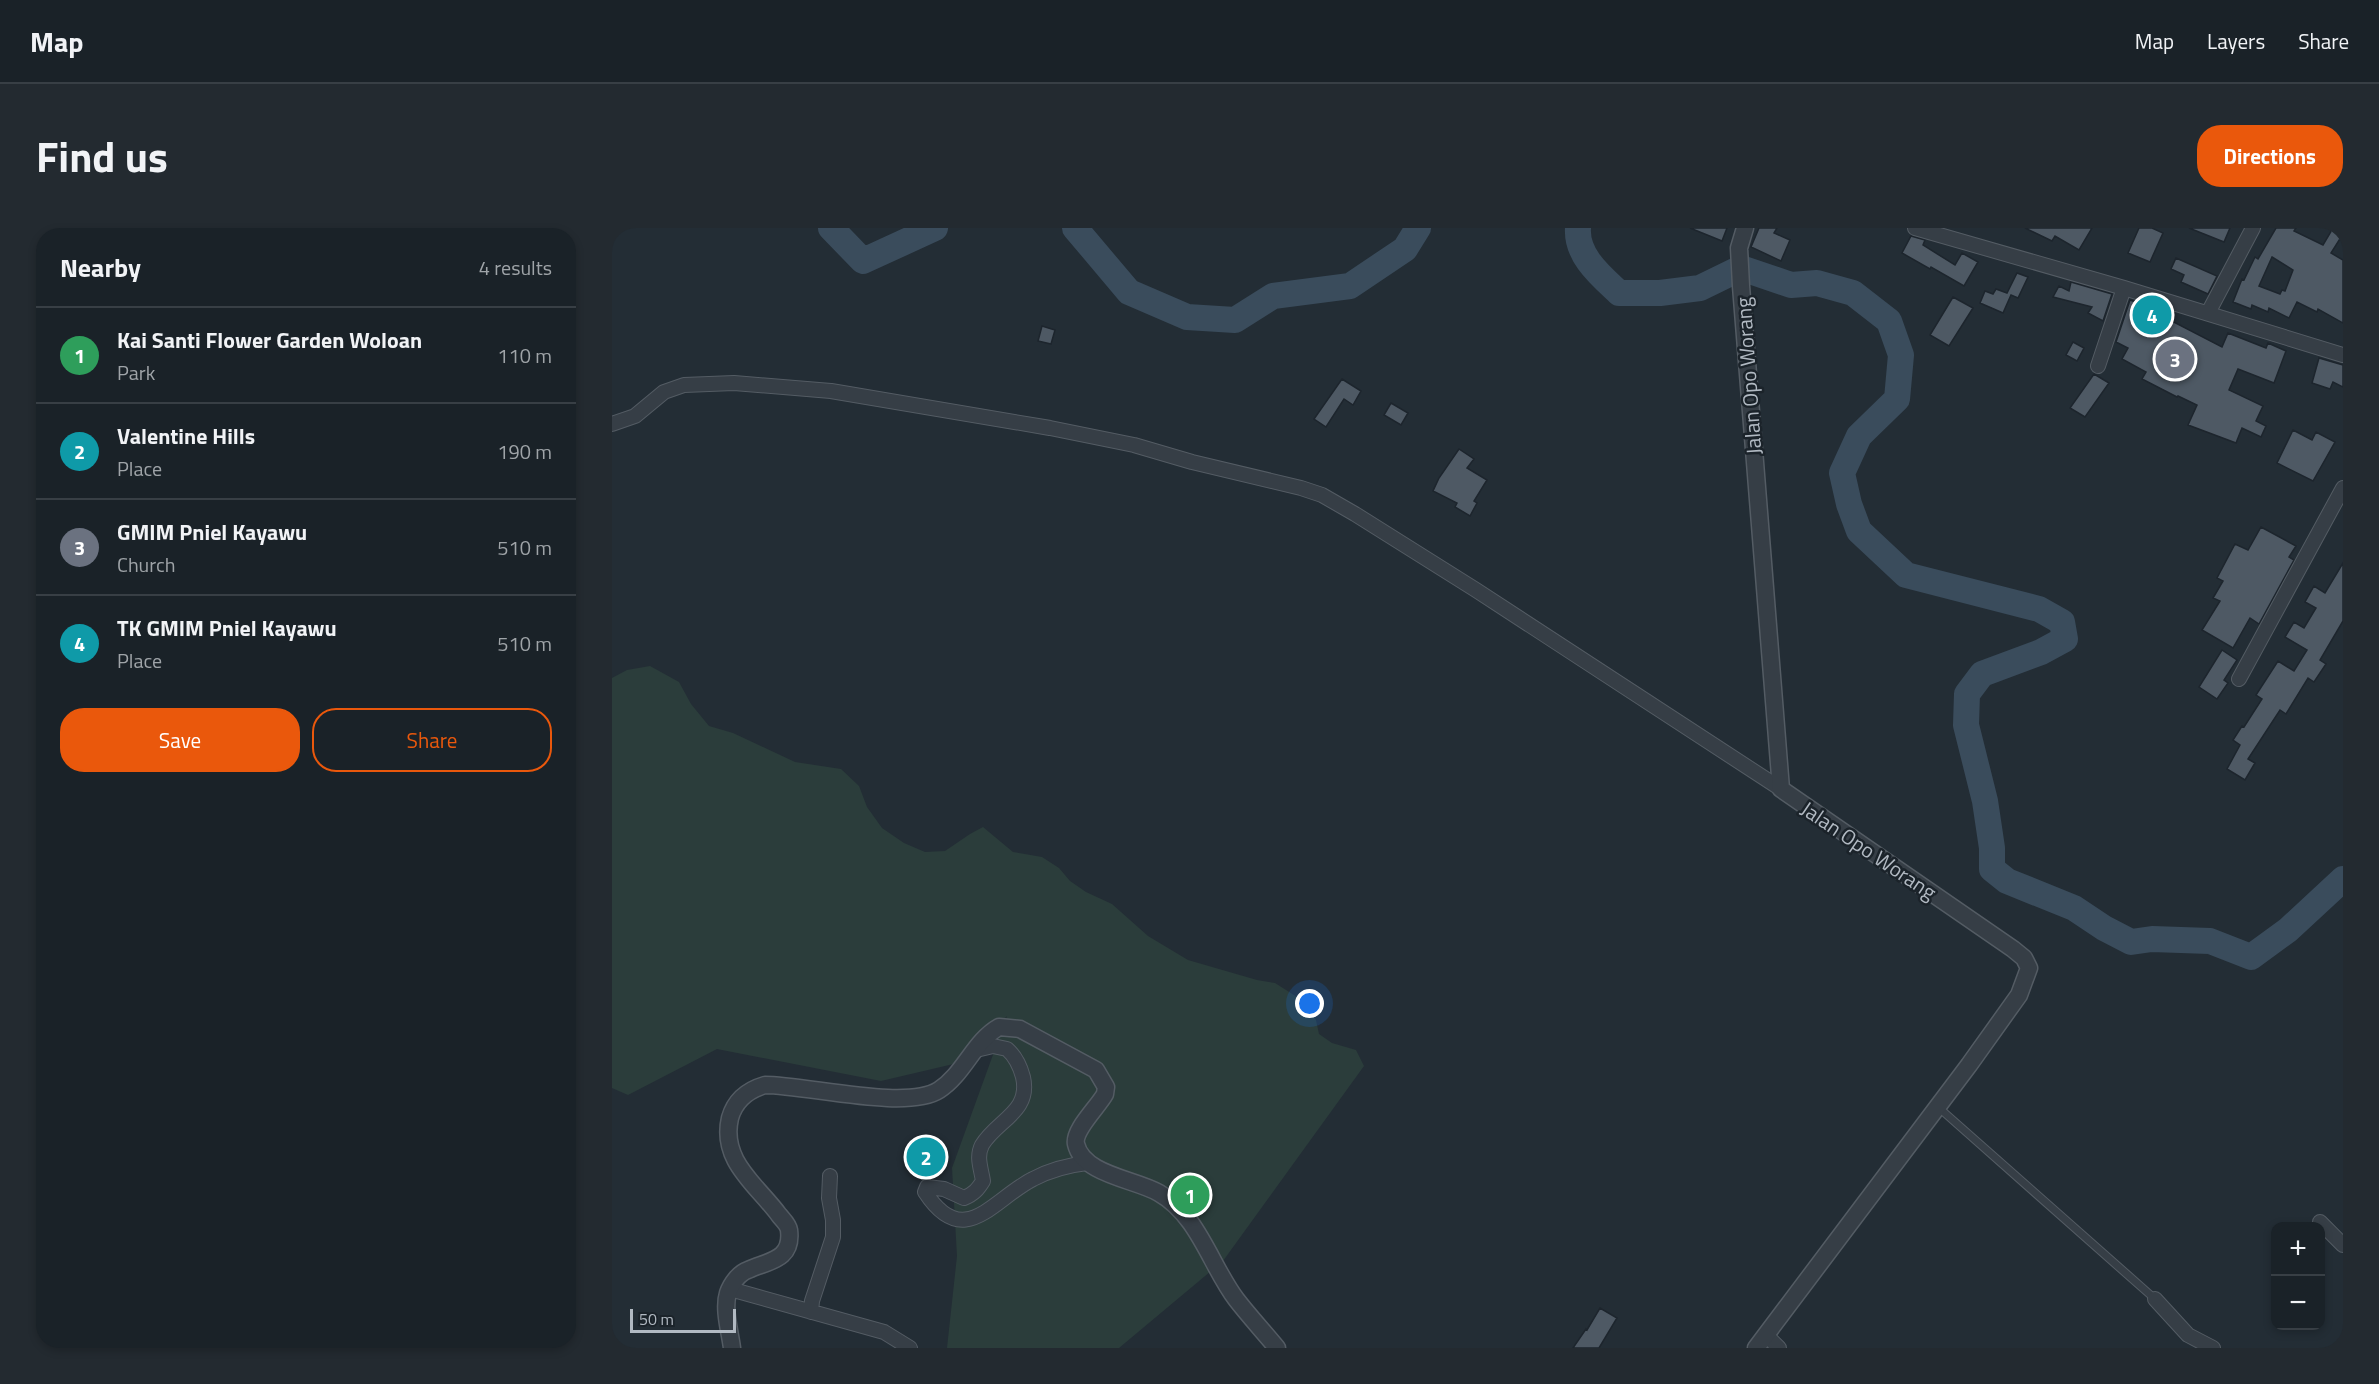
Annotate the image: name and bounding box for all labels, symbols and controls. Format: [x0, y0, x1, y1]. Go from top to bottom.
text: Map [30, 20, 84, 63]
text: Map [2135, 25, 2174, 57]
text: Layers [2207, 25, 2265, 57]
text: Share [2298, 25, 2349, 57]
text: Find us [36, 124, 168, 188]
button: Directions [2197, 125, 2343, 187]
text: Nearby [60, 248, 141, 287]
text: 4 results [479, 252, 552, 283]
pin: 4 [2132, 292, 2172, 338]
street label: Jalan Opo Worang [1727, 296, 1769, 456]
text: Kai Santi Flower Garden Woloan [117, 323, 422, 357]
pin: 3 [2156, 336, 2194, 382]
text: 1 [74, 340, 85, 371]
text: 110 m [497, 340, 552, 371]
text: Park [117, 357, 155, 388]
text: Valentine Hills [117, 419, 255, 453]
text: 2 [74, 436, 85, 467]
text: 190 m [497, 436, 552, 467]
text: Place [117, 453, 162, 484]
text: GMIM Pniel Kayawu [117, 515, 307, 549]
text: 3 [74, 532, 85, 563]
text: 510 m [497, 532, 552, 563]
text: Church [117, 549, 175, 580]
text: TK GMIM Pniel Kayawu [117, 611, 337, 645]
text: 4 [74, 628, 85, 659]
text: 510 m [497, 628, 552, 659]
text: Place [117, 645, 162, 676]
button: Save [60, 708, 300, 772]
button: Share [312, 708, 552, 772]
street label: Jalan Opo Worang [1795, 793, 1943, 907]
your location [1295, 989, 1324, 1018]
pin: 2 [906, 1134, 946, 1180]
pin: 1 [1170, 1172, 1210, 1218]
map controls [2271, 1222, 2325, 1330]
button: + [2271, 1222, 2325, 1276]
button: − [2271, 1276, 2325, 1330]
scale bar [630, 1306, 736, 1334]
text: 50 m [639, 1307, 674, 1331]

